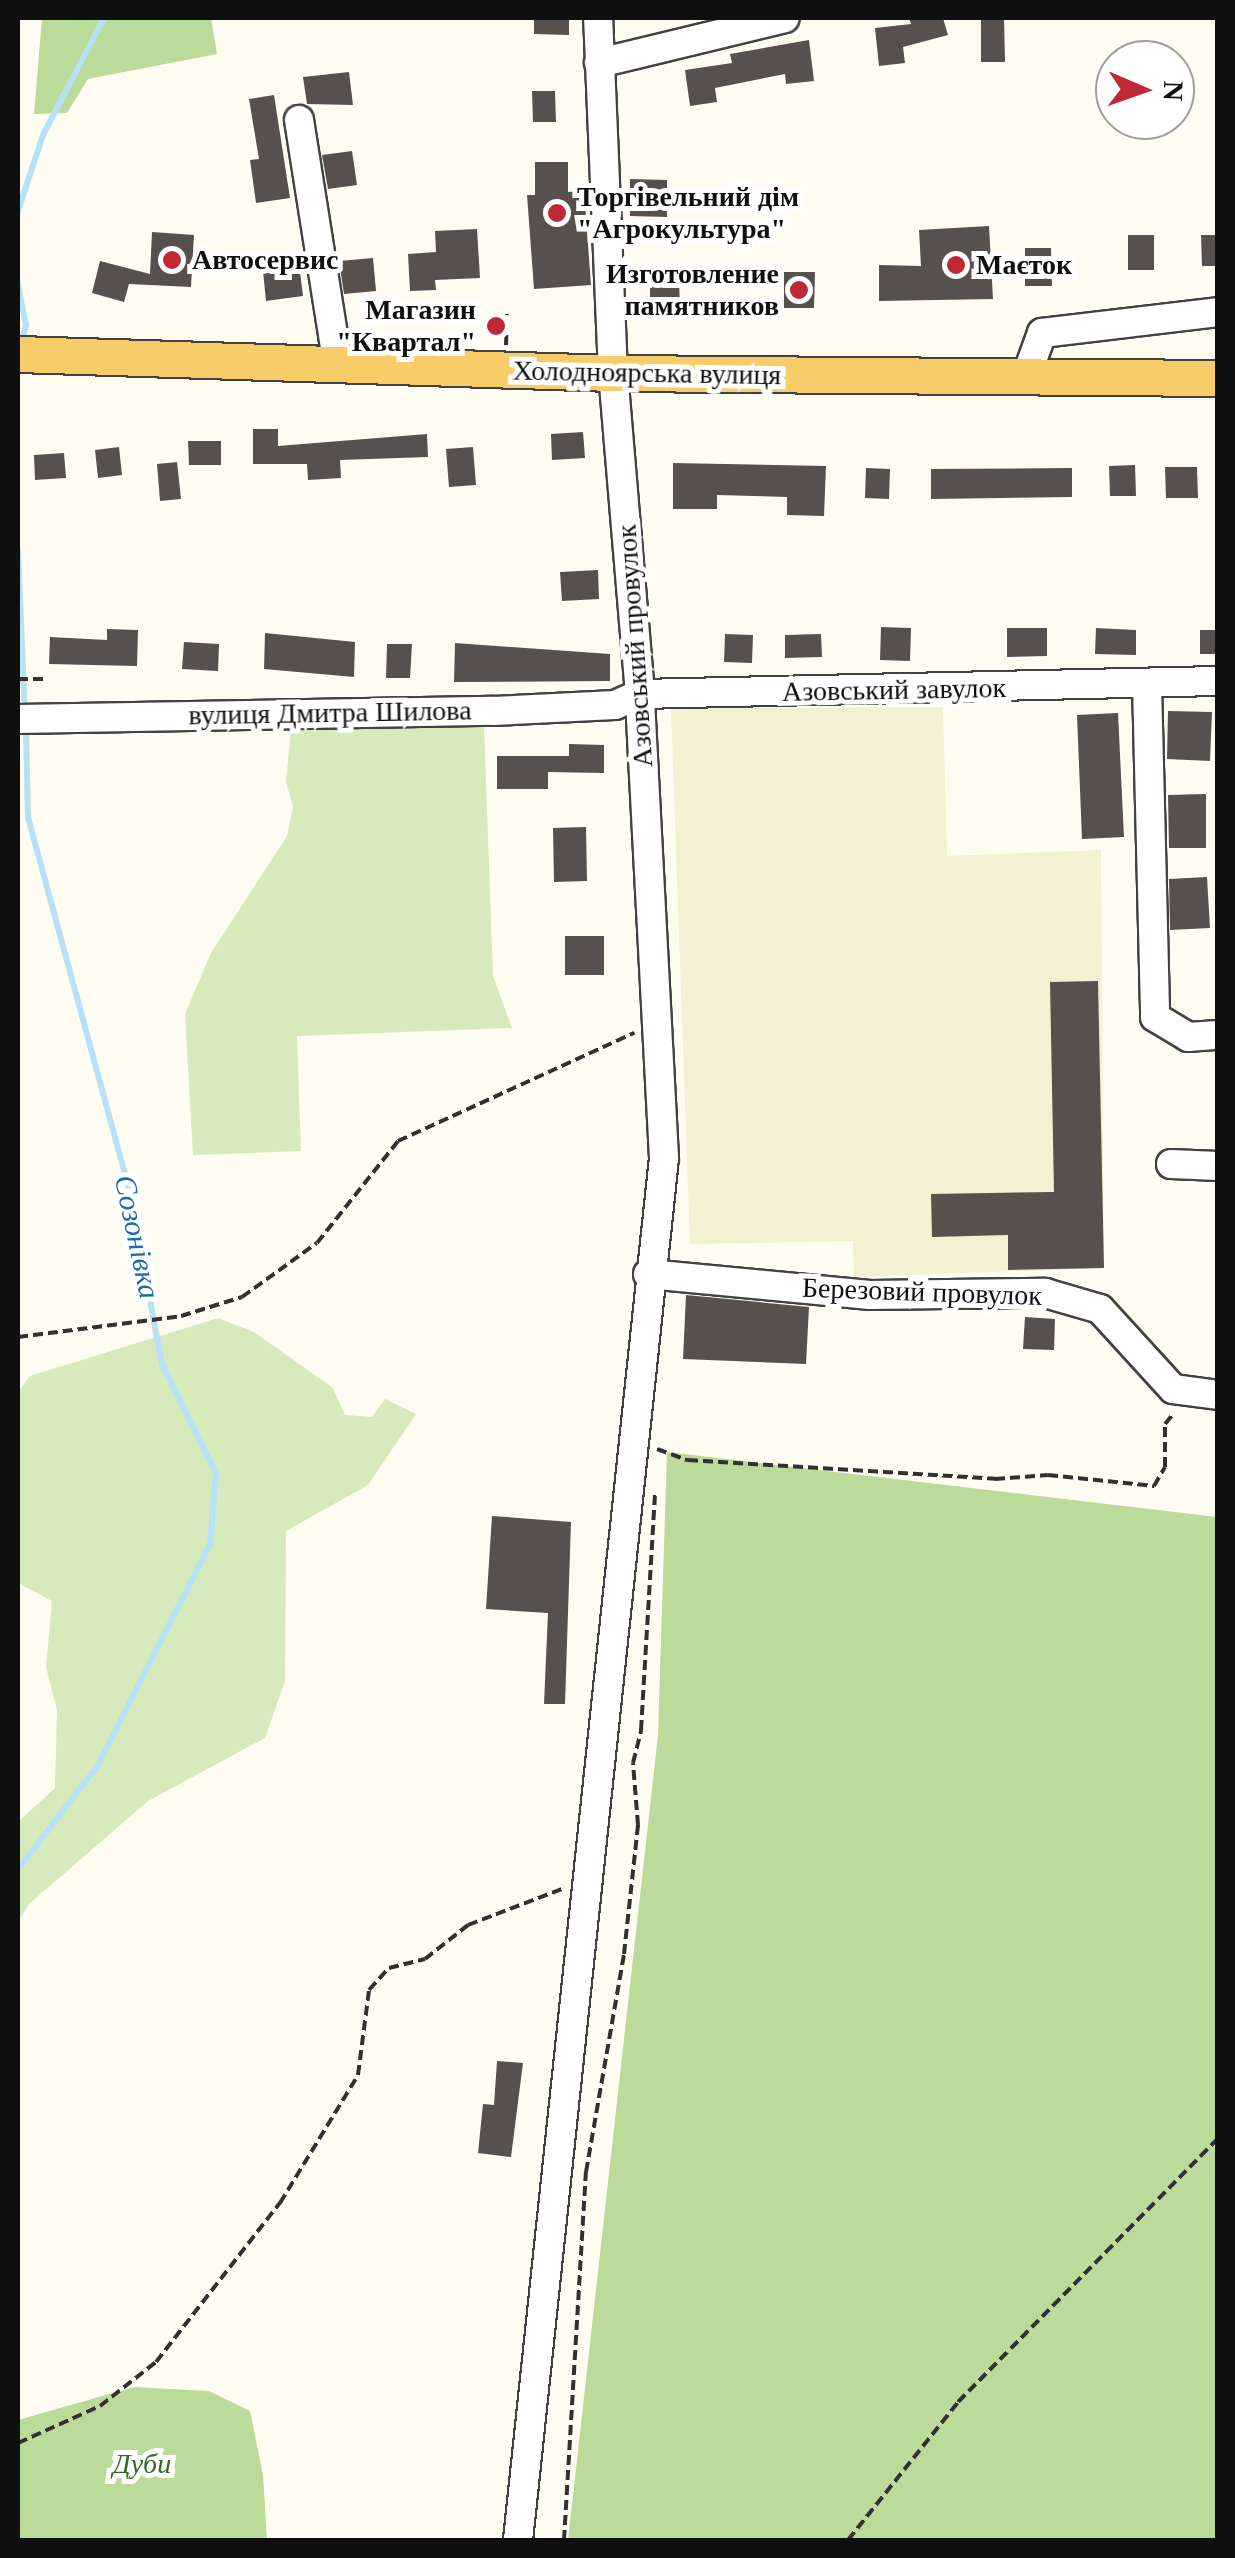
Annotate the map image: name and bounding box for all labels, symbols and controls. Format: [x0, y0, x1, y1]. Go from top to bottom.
north arrow [1095, 40, 1195, 140]
text: N [1158, 80, 1189, 102]
place label: Торгівельний дім "Агрокультура" [577, 180, 799, 246]
marker: Торгівельний дім "Агрокультура" [546, 202, 568, 224]
place label: Автосервис [192, 243, 338, 277]
place label: Маєток [976, 248, 1072, 282]
marker: Автосервис [161, 249, 183, 271]
marker: Маєток [945, 254, 967, 276]
place label: Изготовление памятников [606, 257, 779, 323]
marker: Изготовление памятников [788, 279, 810, 301]
place label: Магазин "Квартал" [336, 293, 476, 359]
marker: Магазин "Квартал" [485, 315, 507, 337]
street label: Холодноярська вулиця [512, 354, 782, 392]
street label: Азовський провулок [610, 523, 660, 769]
street label: Азовський завулок [782, 671, 1006, 709]
street label: вулиця Дмитра Шилова [188, 694, 472, 732]
water label: Созонівка [106, 1172, 168, 1302]
street label: Березовий провулок [802, 1271, 1042, 1313]
park label: Дуби [113, 2447, 171, 2481]

